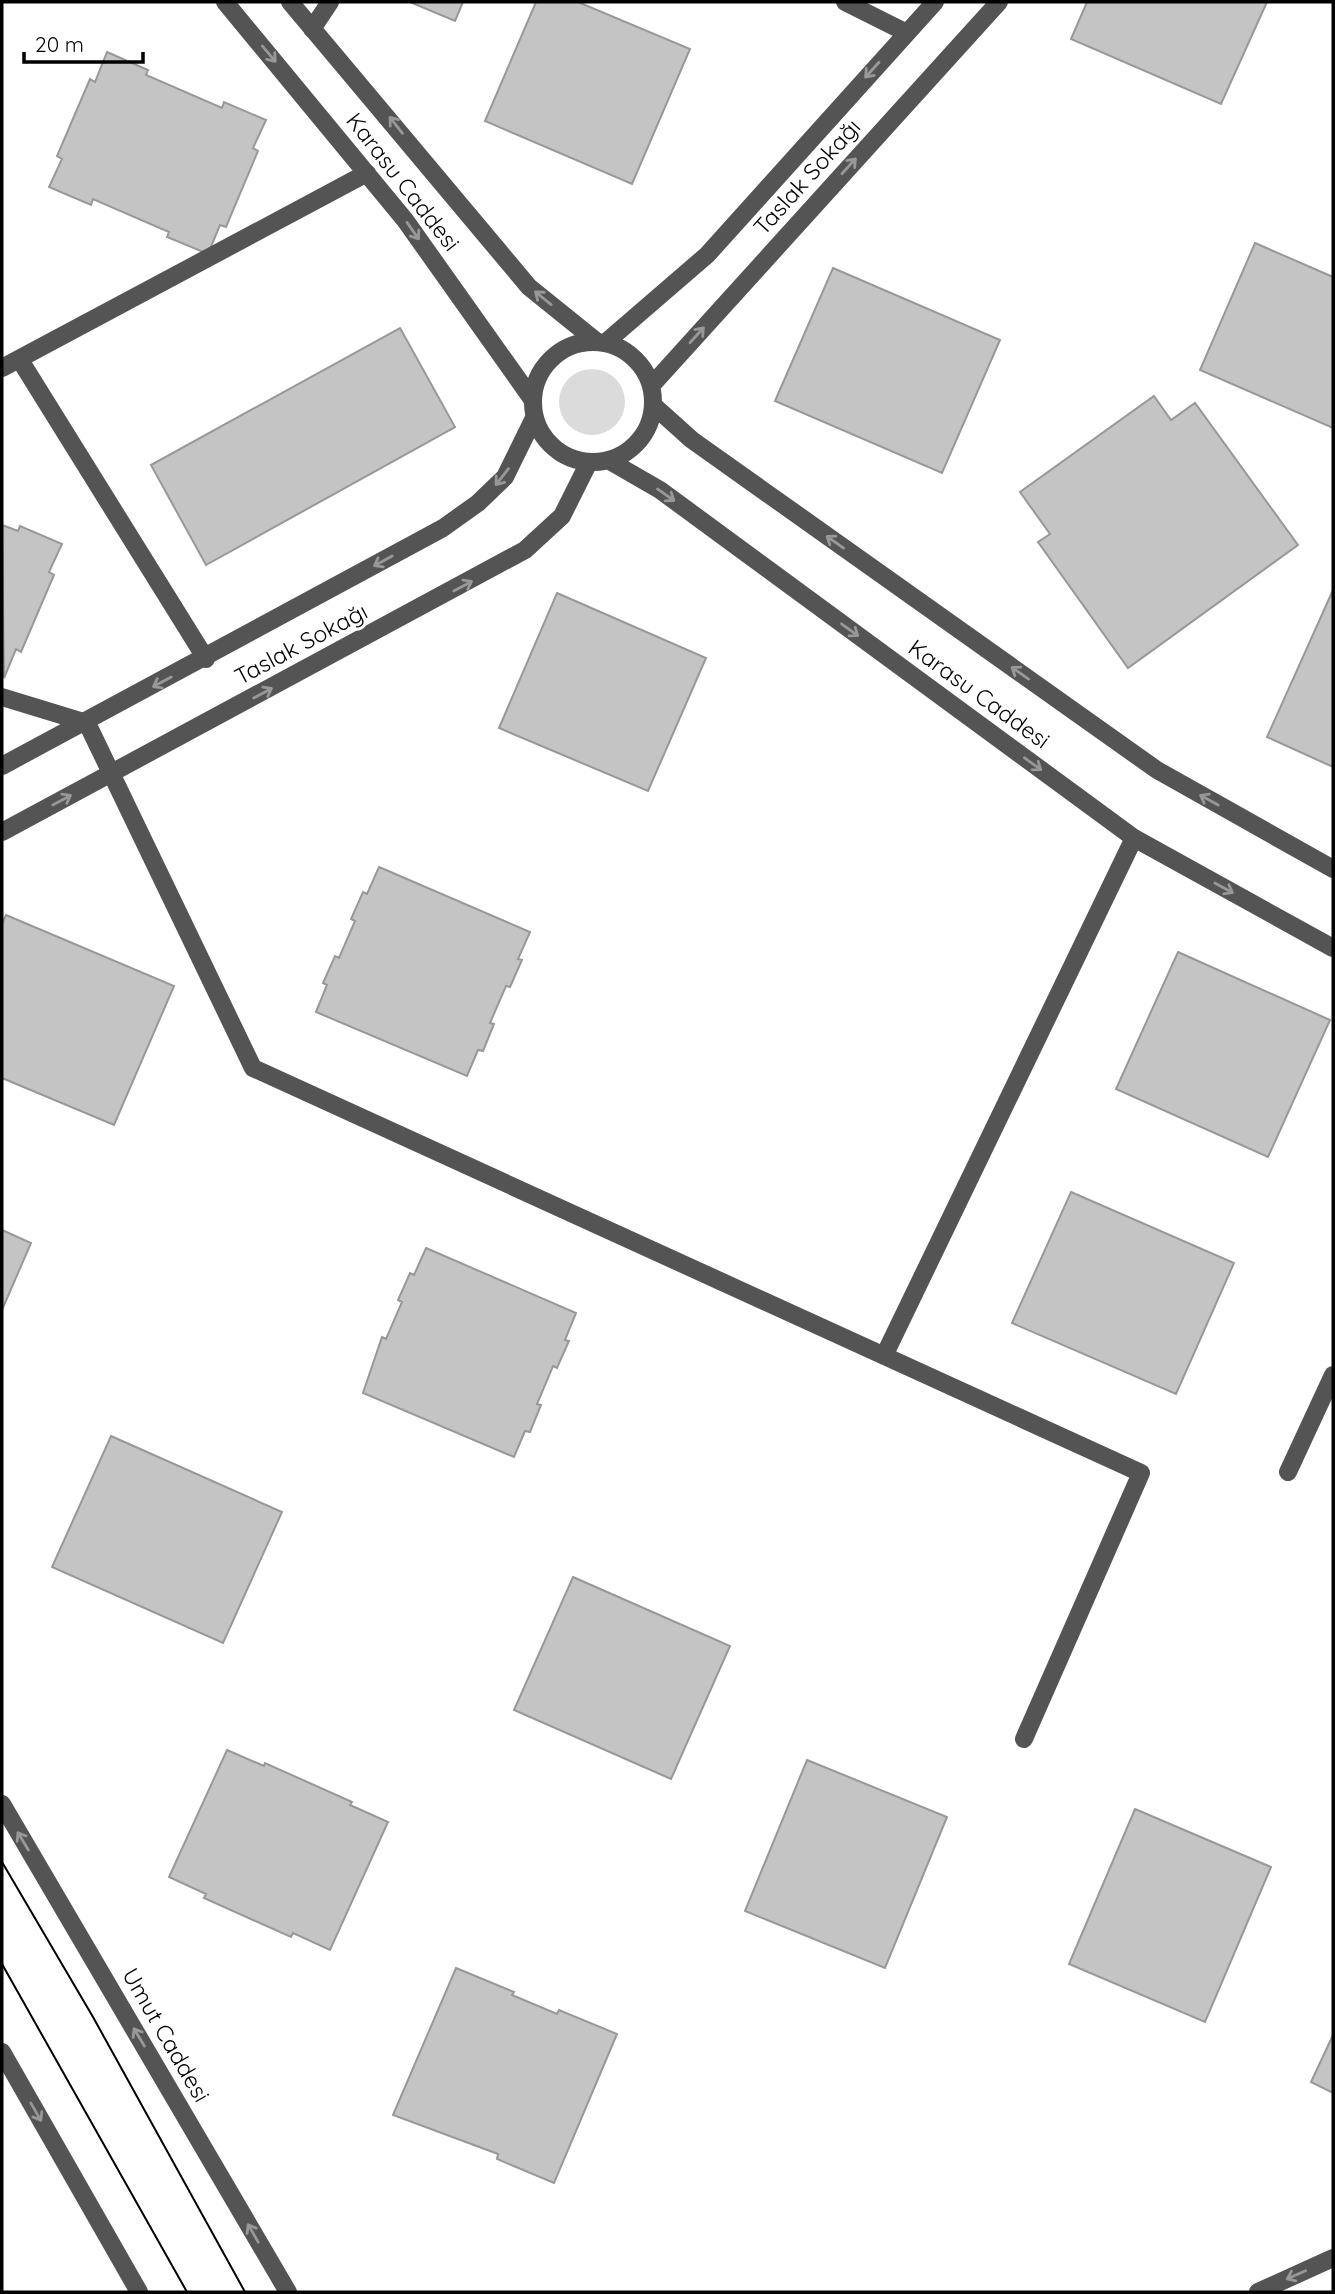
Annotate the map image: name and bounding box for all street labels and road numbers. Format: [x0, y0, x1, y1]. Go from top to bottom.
street label: Karasu Caddesi [340, 107, 466, 257]
street label: Taslak Sokağı [747, 113, 866, 241]
street label: Taslak Sokağı [229, 596, 372, 691]
street label: Karasu Caddesi [903, 633, 1056, 755]
street label: Umut Caddesi [116, 1963, 217, 2107]

